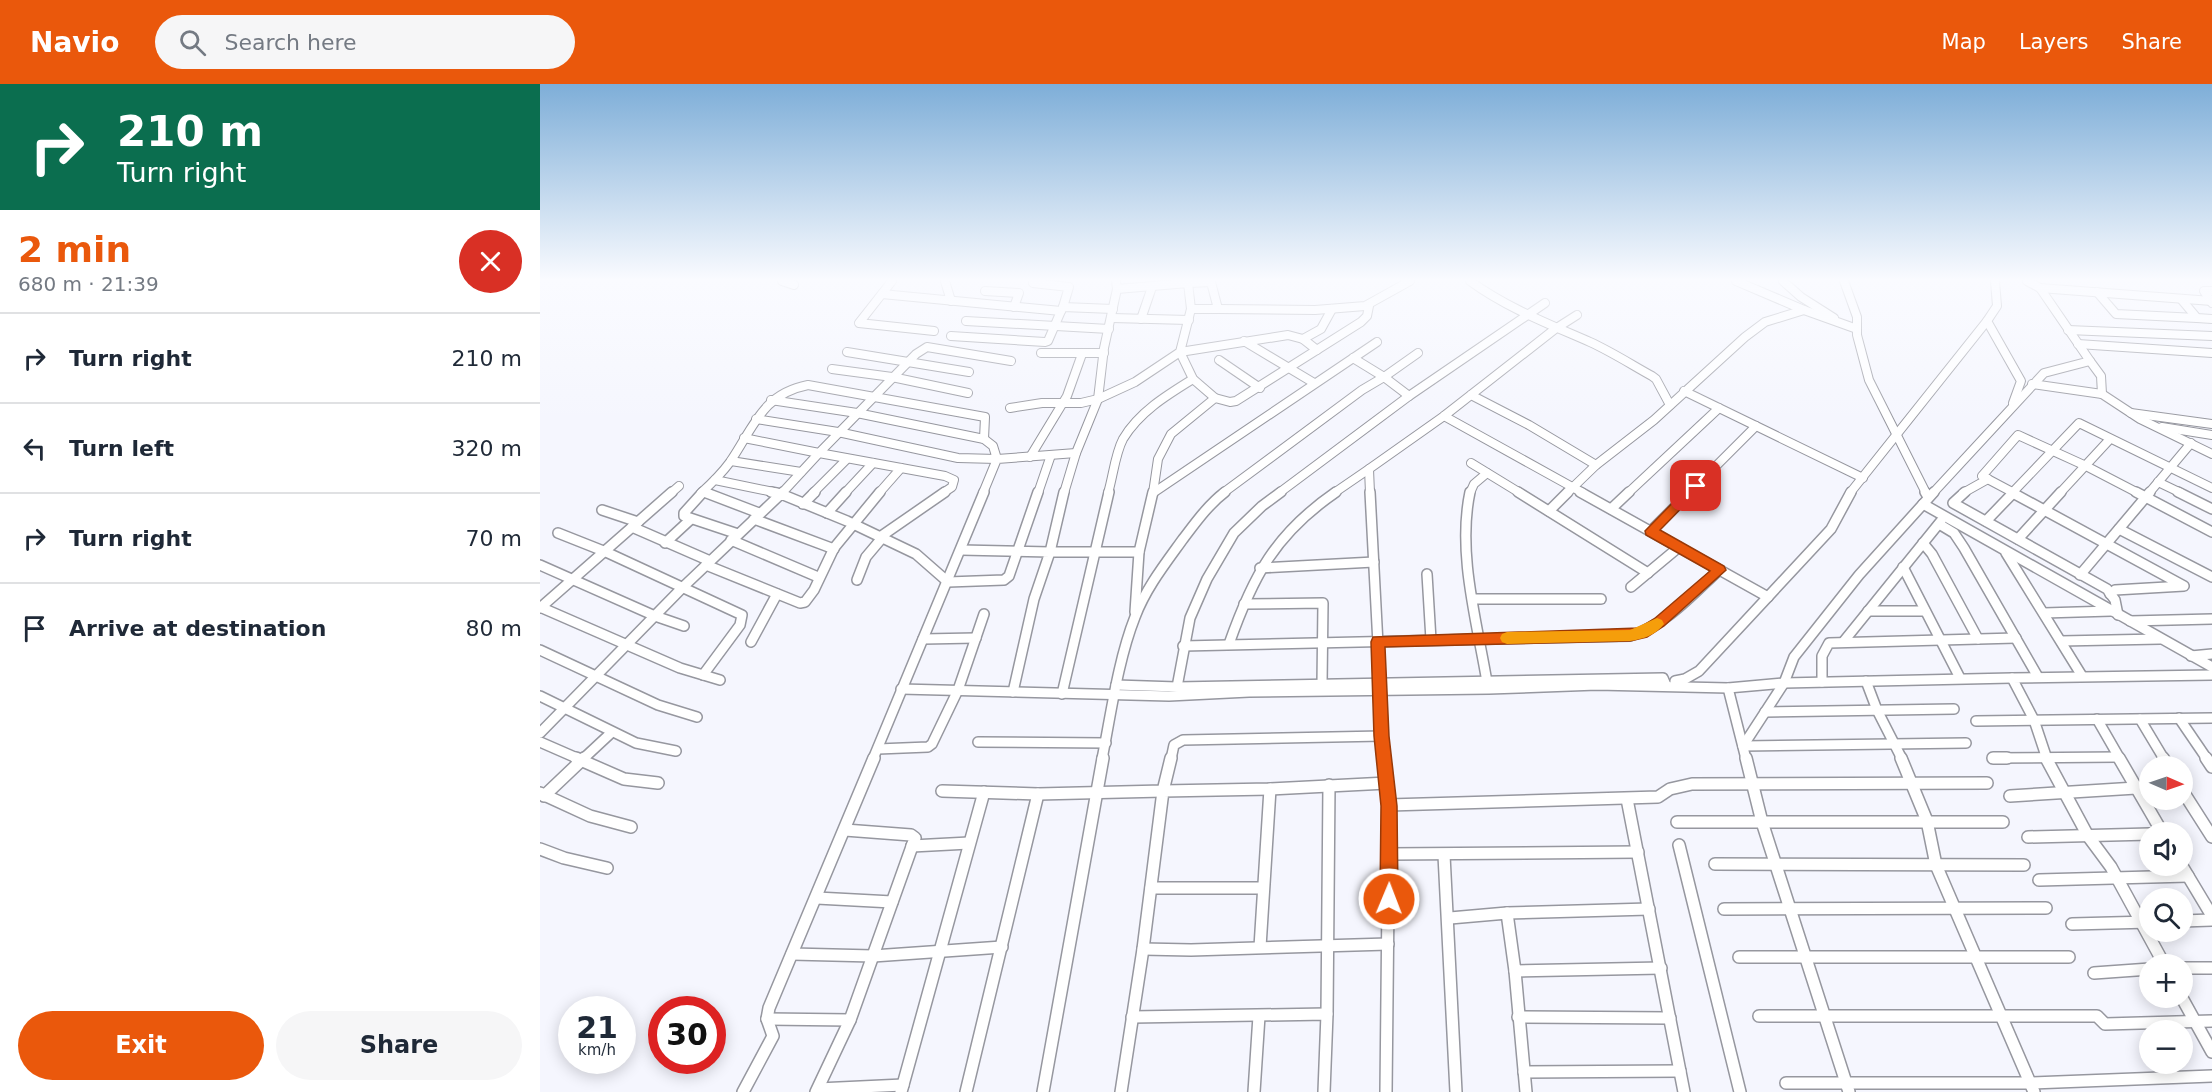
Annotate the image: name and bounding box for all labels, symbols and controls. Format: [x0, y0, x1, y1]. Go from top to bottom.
search box [155, 15, 575, 69]
text: Navio [30, 26, 119, 59]
icon: search [176, 26, 209, 59]
text: Search here [224, 30, 357, 55]
text: Map [1942, 30, 1986, 54]
text: Layers [2019, 30, 2088, 54]
text: Share [2121, 30, 2182, 54]
text: 210 m [117, 107, 263, 156]
icon: right [18, 108, 96, 186]
text: Turn right [117, 157, 246, 188]
text: 2 min [18, 229, 131, 270]
button: close [459, 230, 522, 293]
text: 680 m · 21:39 [18, 272, 159, 296]
icon: right [18, 342, 51, 375]
text: Turn right [69, 346, 192, 371]
text: 210 m [452, 346, 522, 371]
icon: left [18, 432, 51, 465]
text: Turn left [69, 436, 174, 461]
text: 320 m [452, 436, 522, 461]
pin [1670, 460, 1721, 511]
icon: arrive [1679, 469, 1712, 502]
icon: right [18, 522, 51, 555]
text: Turn right [69, 526, 192, 551]
text: 70 m [466, 526, 522, 551]
icon: arrive [18, 612, 51, 645]
text: Arrive at destination [69, 616, 326, 641]
text: 80 m [466, 616, 522, 641]
north arrow [2139, 756, 2193, 810]
map controls [2139, 756, 2193, 1074]
button: sound [2139, 822, 2193, 876]
position arrow [1357, 867, 1421, 931]
button: search [2139, 888, 2193, 942]
button: + [2139, 954, 2193, 1008]
speed limit sign: 30 [648, 996, 726, 1074]
text: 21 [576, 1010, 618, 1045]
button: Exit [18, 1011, 264, 1080]
button: Share [276, 1011, 522, 1080]
button: − [2139, 1020, 2193, 1074]
text: km/h [578, 1041, 616, 1059]

